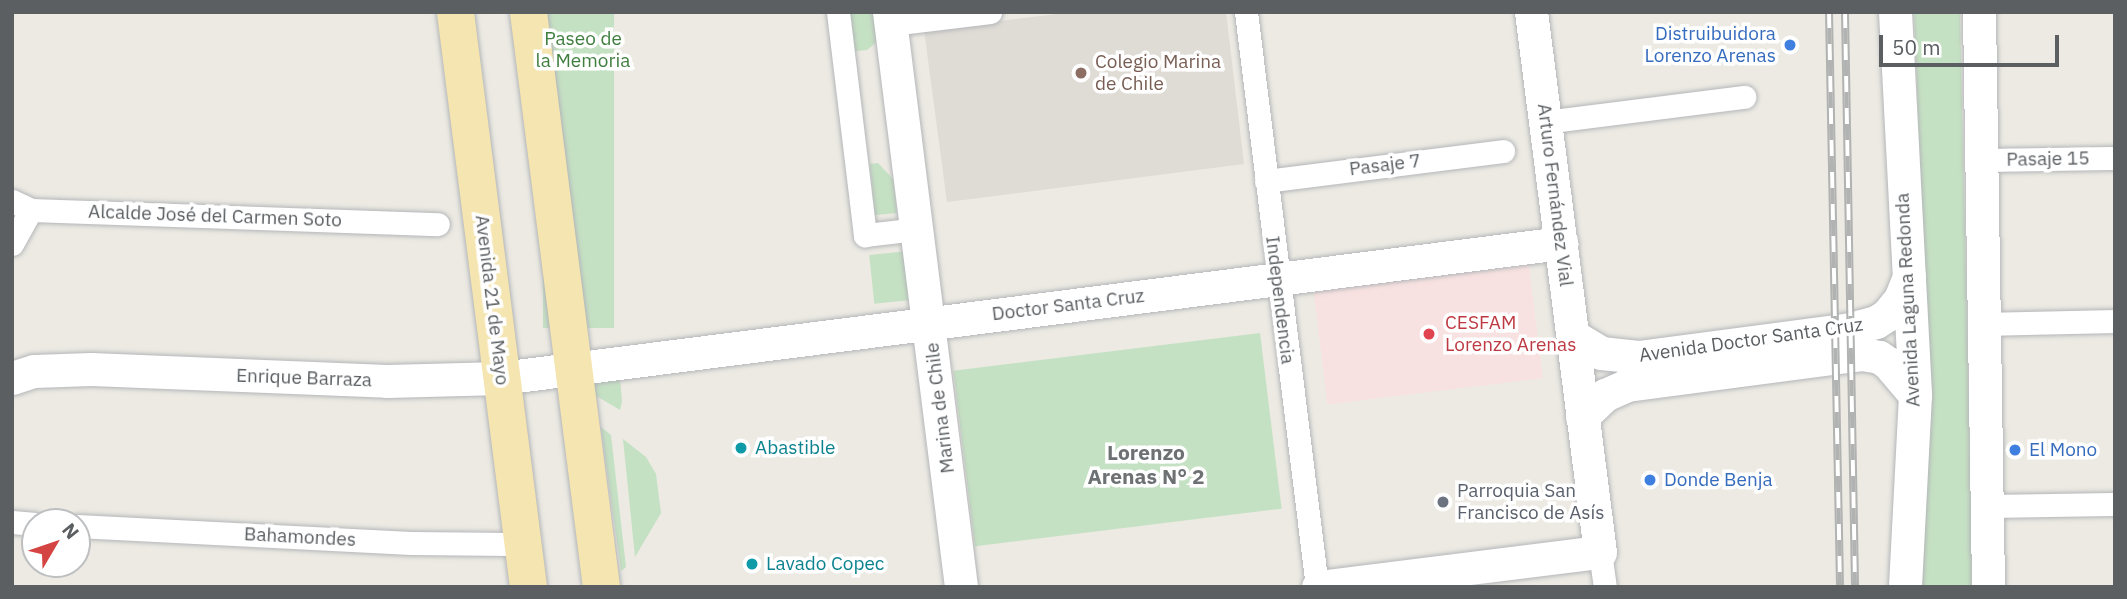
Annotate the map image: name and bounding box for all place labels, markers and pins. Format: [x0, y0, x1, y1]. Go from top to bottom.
place label: Distruibuidora Lorenzo Arenas [1645, 23, 1776, 67]
marker: Distruibuidora Lorenzo Arenas [1782, 37, 1798, 53]
place label: Colegio Marina de Chile [1095, 51, 1221, 95]
marker: Colegio Marina de Chile [1073, 65, 1089, 81]
place label: CESFAM Lorenzo Arenas [1445, 312, 1576, 356]
marker: CESFAM Lorenzo Arenas [1419, 324, 1439, 344]
place label: Abastible [755, 437, 836, 459]
place label: El Mono [2029, 439, 2097, 461]
marker: Abastible [733, 440, 749, 456]
marker: El Mono [2007, 442, 2023, 458]
place label: Donde Benja [1664, 469, 1773, 491]
marker: Donde Benja [1642, 472, 1658, 488]
place label: Parroquia San Francisco de Asís [1457, 480, 1605, 524]
marker: Parroquia San Francisco de Asís [1435, 494, 1451, 510]
place label: Lavado Copec [766, 553, 884, 575]
marker: Lavado Copec [744, 556, 760, 572]

